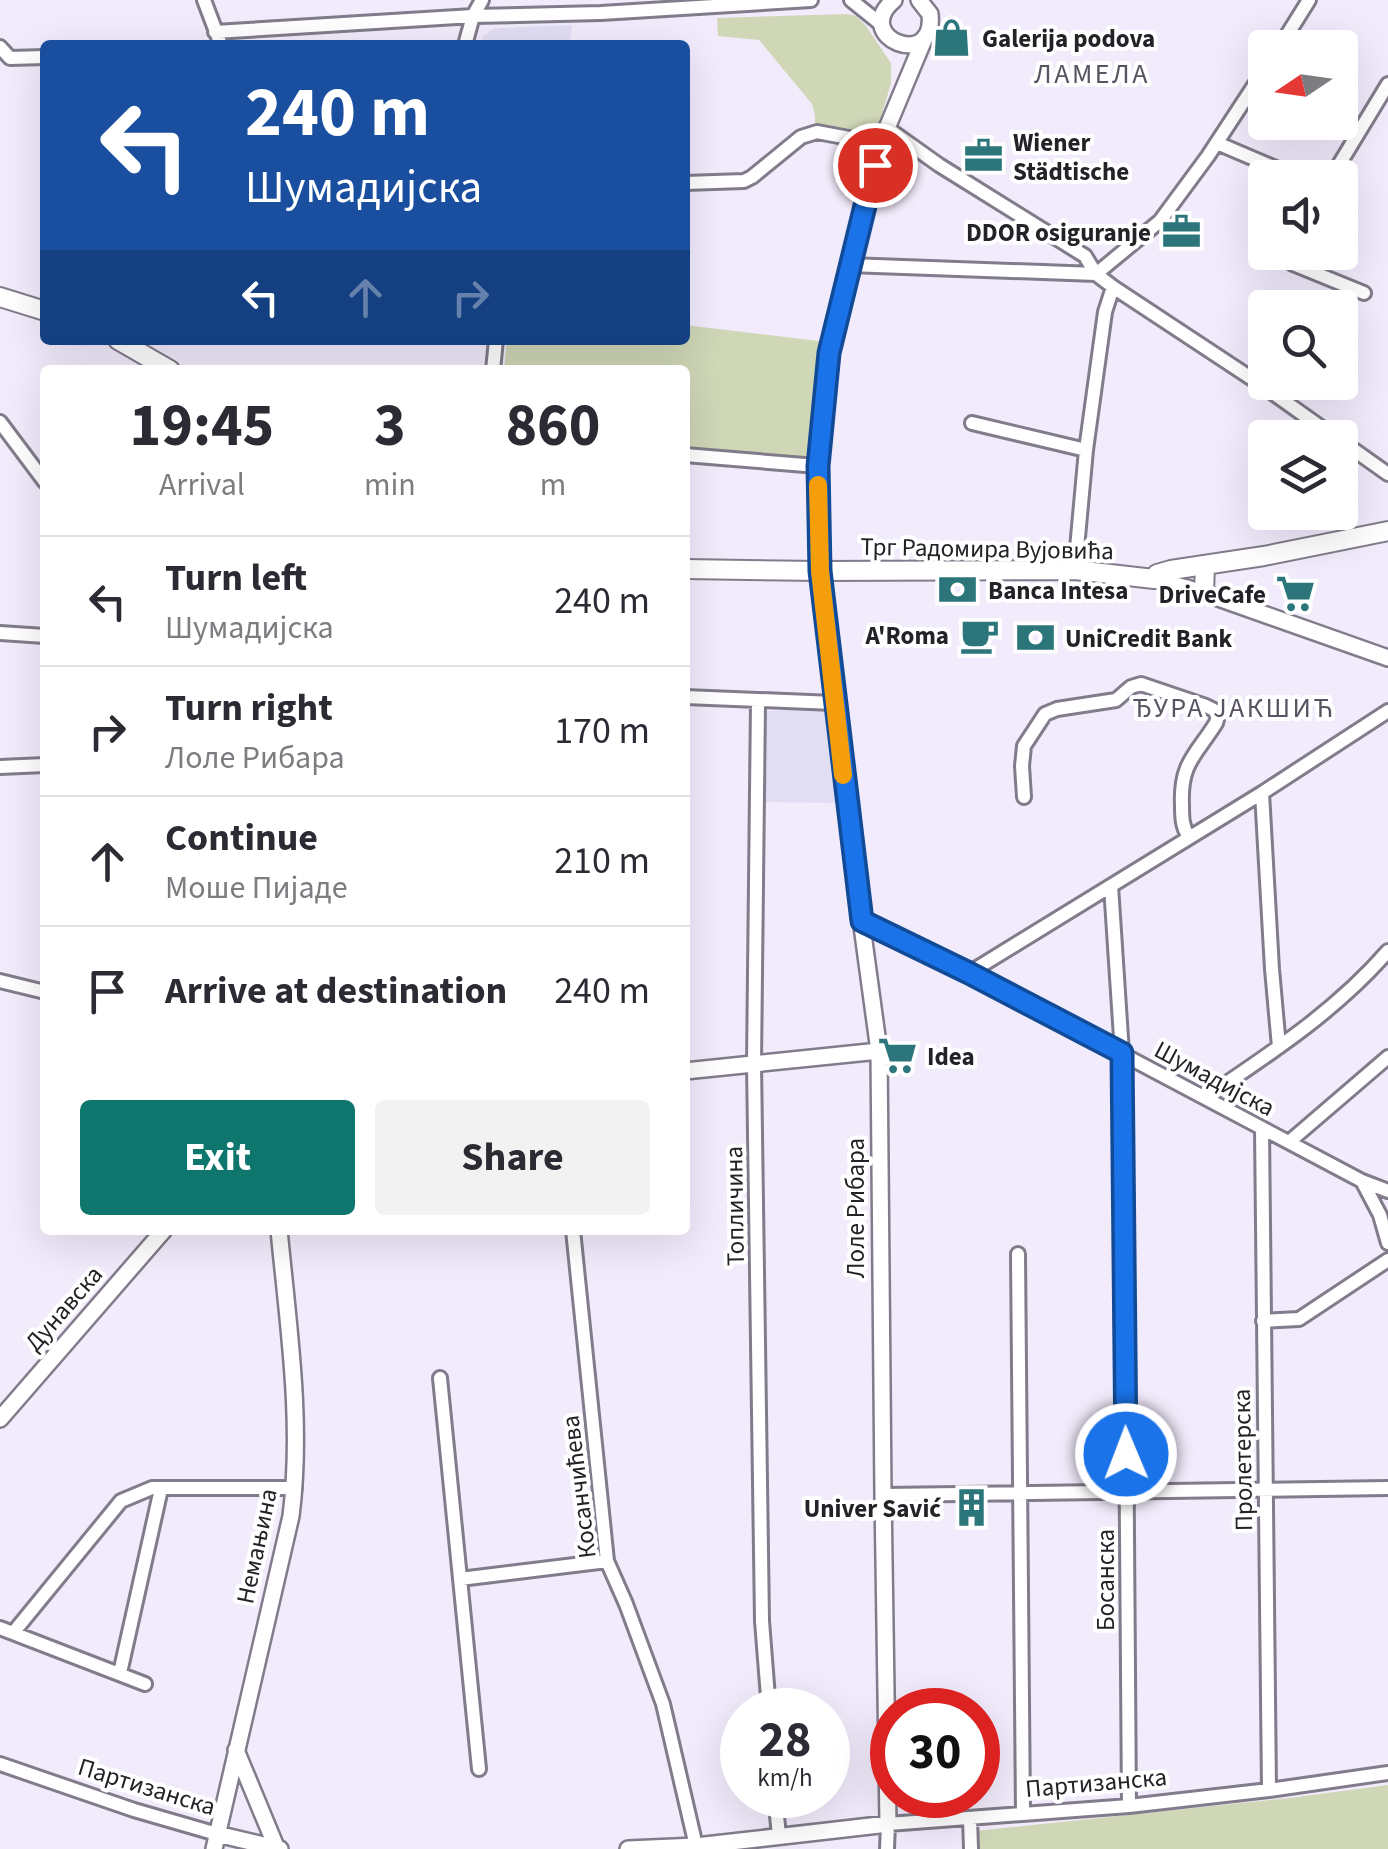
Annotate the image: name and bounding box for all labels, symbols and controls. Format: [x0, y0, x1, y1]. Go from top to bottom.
shop icon: Galerija podova [931, 17, 973, 59]
place label: Galerija podova [982, 21, 1155, 57]
north arrow [1248, 30, 1358, 140]
map controls [1248, 30, 1358, 530]
district label: ЛАМЕЛА [1034, 54, 1150, 94]
text: 240 m [245, 63, 430, 163]
icon: left [80, 80, 210, 210]
pin [833, 123, 918, 208]
place label: Wiener Städtische [1013, 125, 1129, 190]
office icon: Wiener Städtische [962, 135, 1004, 177]
icon: arrive [848, 138, 903, 193]
text: Шумадијска [245, 156, 482, 220]
button: sound [1248, 160, 1358, 270]
office icon: DDOR osiguranje [1160, 211, 1202, 253]
place label: DDOR osiguranje [966, 215, 1151, 251]
icon: left [233, 270, 288, 325]
icon: ahead [338, 270, 393, 325]
icon: right [443, 270, 498, 325]
button: search [1248, 290, 1358, 400]
text: 19:45 [130, 384, 274, 469]
text: 3 [374, 384, 406, 469]
text: 860 [505, 384, 600, 469]
button: layers [1248, 420, 1358, 530]
text: Arrival [159, 462, 245, 508]
text: min [364, 462, 416, 508]
text: m [540, 462, 566, 508]
street label: Трг Радомира Вујовића [860, 529, 1114, 569]
text: Turn left [165, 551, 307, 605]
bank icon: Banca Intesa [937, 569, 979, 611]
place label: Banca Intesa [988, 573, 1128, 609]
supermarket icon: DriveCafe [1275, 573, 1317, 615]
icon: left [80, 574, 135, 629]
text: 240 m [554, 574, 650, 628]
place label: DriveCafe [1159, 577, 1266, 613]
text: Шумадијска [165, 605, 334, 651]
cafe icon: A'Roma [958, 614, 1000, 656]
bank icon: UniCredit Bank [1014, 617, 1056, 659]
place label: A'Roma [864, 618, 949, 654]
place label: UniCredit Bank [1065, 621, 1232, 657]
text: Turn right [165, 681, 333, 735]
district label: ЂУРА ЈАКШИЋ [1133, 688, 1336, 728]
icon: right [80, 704, 135, 759]
text: 170 m [554, 704, 650, 758]
text: Лоле Рибара [165, 735, 345, 781]
text: Continue [165, 811, 318, 865]
icon: ahead [80, 834, 135, 889]
text: 210 m [554, 834, 650, 888]
text: Моше Пијаде [165, 865, 348, 911]
icon: arrive [80, 964, 135, 1019]
text: Arrive at destination [165, 964, 507, 1018]
text: 240 m [554, 964, 650, 1018]
street label: Шумадијска [1148, 1032, 1281, 1126]
supermarket icon: Idea [876, 1035, 918, 1077]
place label: Idea [927, 1039, 975, 1075]
button: Exit [80, 1100, 355, 1215]
button: Share [375, 1100, 650, 1215]
street label: Лоле Рибара [838, 1138, 874, 1278]
street label: Топличина [716, 1146, 754, 1266]
street label: Дунавска [16, 1258, 111, 1359]
street label: Пролетерска [1224, 1388, 1262, 1532]
position arrow [1074, 1402, 1178, 1506]
street label: Косанчићева [552, 1413, 606, 1560]
street label: Немањина [227, 1485, 287, 1607]
building icon: Univer Savić [950, 1487, 992, 1529]
place label: Univer Savić [804, 1491, 941, 1527]
street label: Босанска [1088, 1529, 1124, 1631]
speed limit sign: 30 [870, 1688, 1000, 1818]
text: 28 [759, 1705, 811, 1776]
street label: Партизанска [74, 1749, 220, 1825]
street label: Партизанска [1024, 1759, 1168, 1807]
text: km/h [757, 1760, 813, 1796]

